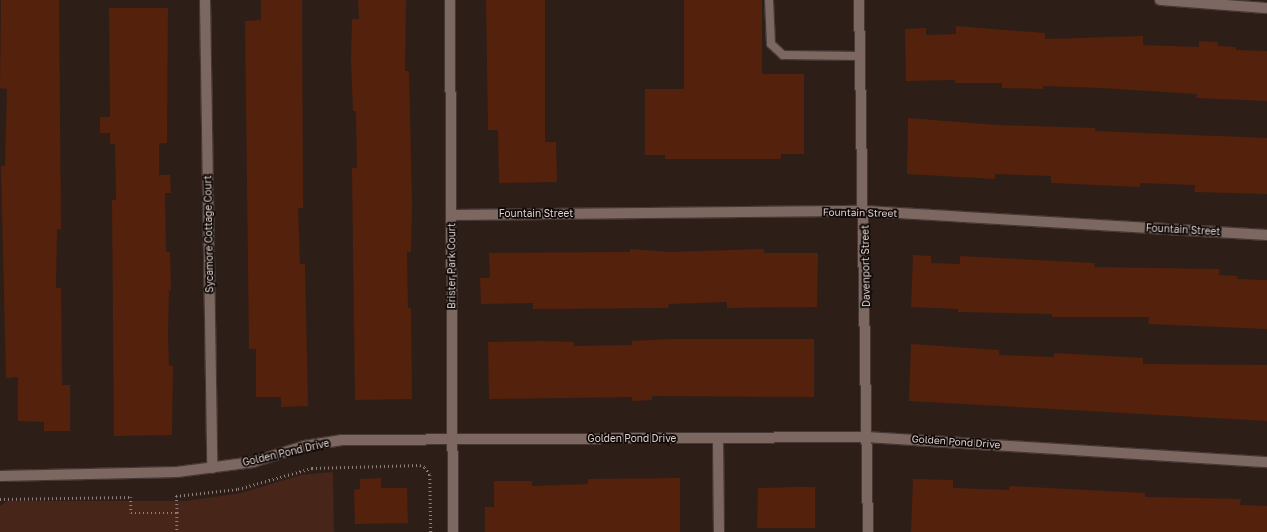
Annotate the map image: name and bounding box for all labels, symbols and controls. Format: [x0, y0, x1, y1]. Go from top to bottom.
street label: Sycamore Cottage Court [202, 175, 216, 293]
street label: Fountain Street [823, 206, 897, 220]
street label: Fountain Street [499, 208, 573, 220]
street label: Fountain Street [1145, 222, 1221, 238]
street label: Brister Park Court [446, 223, 458, 309]
street label: Davenport Street [859, 225, 873, 307]
street label: Golden Pond Drive [588, 433, 676, 445]
street label: Golden Pond Drive [911, 433, 1001, 451]
street label: Golden Pond Drive [241, 437, 331, 469]

